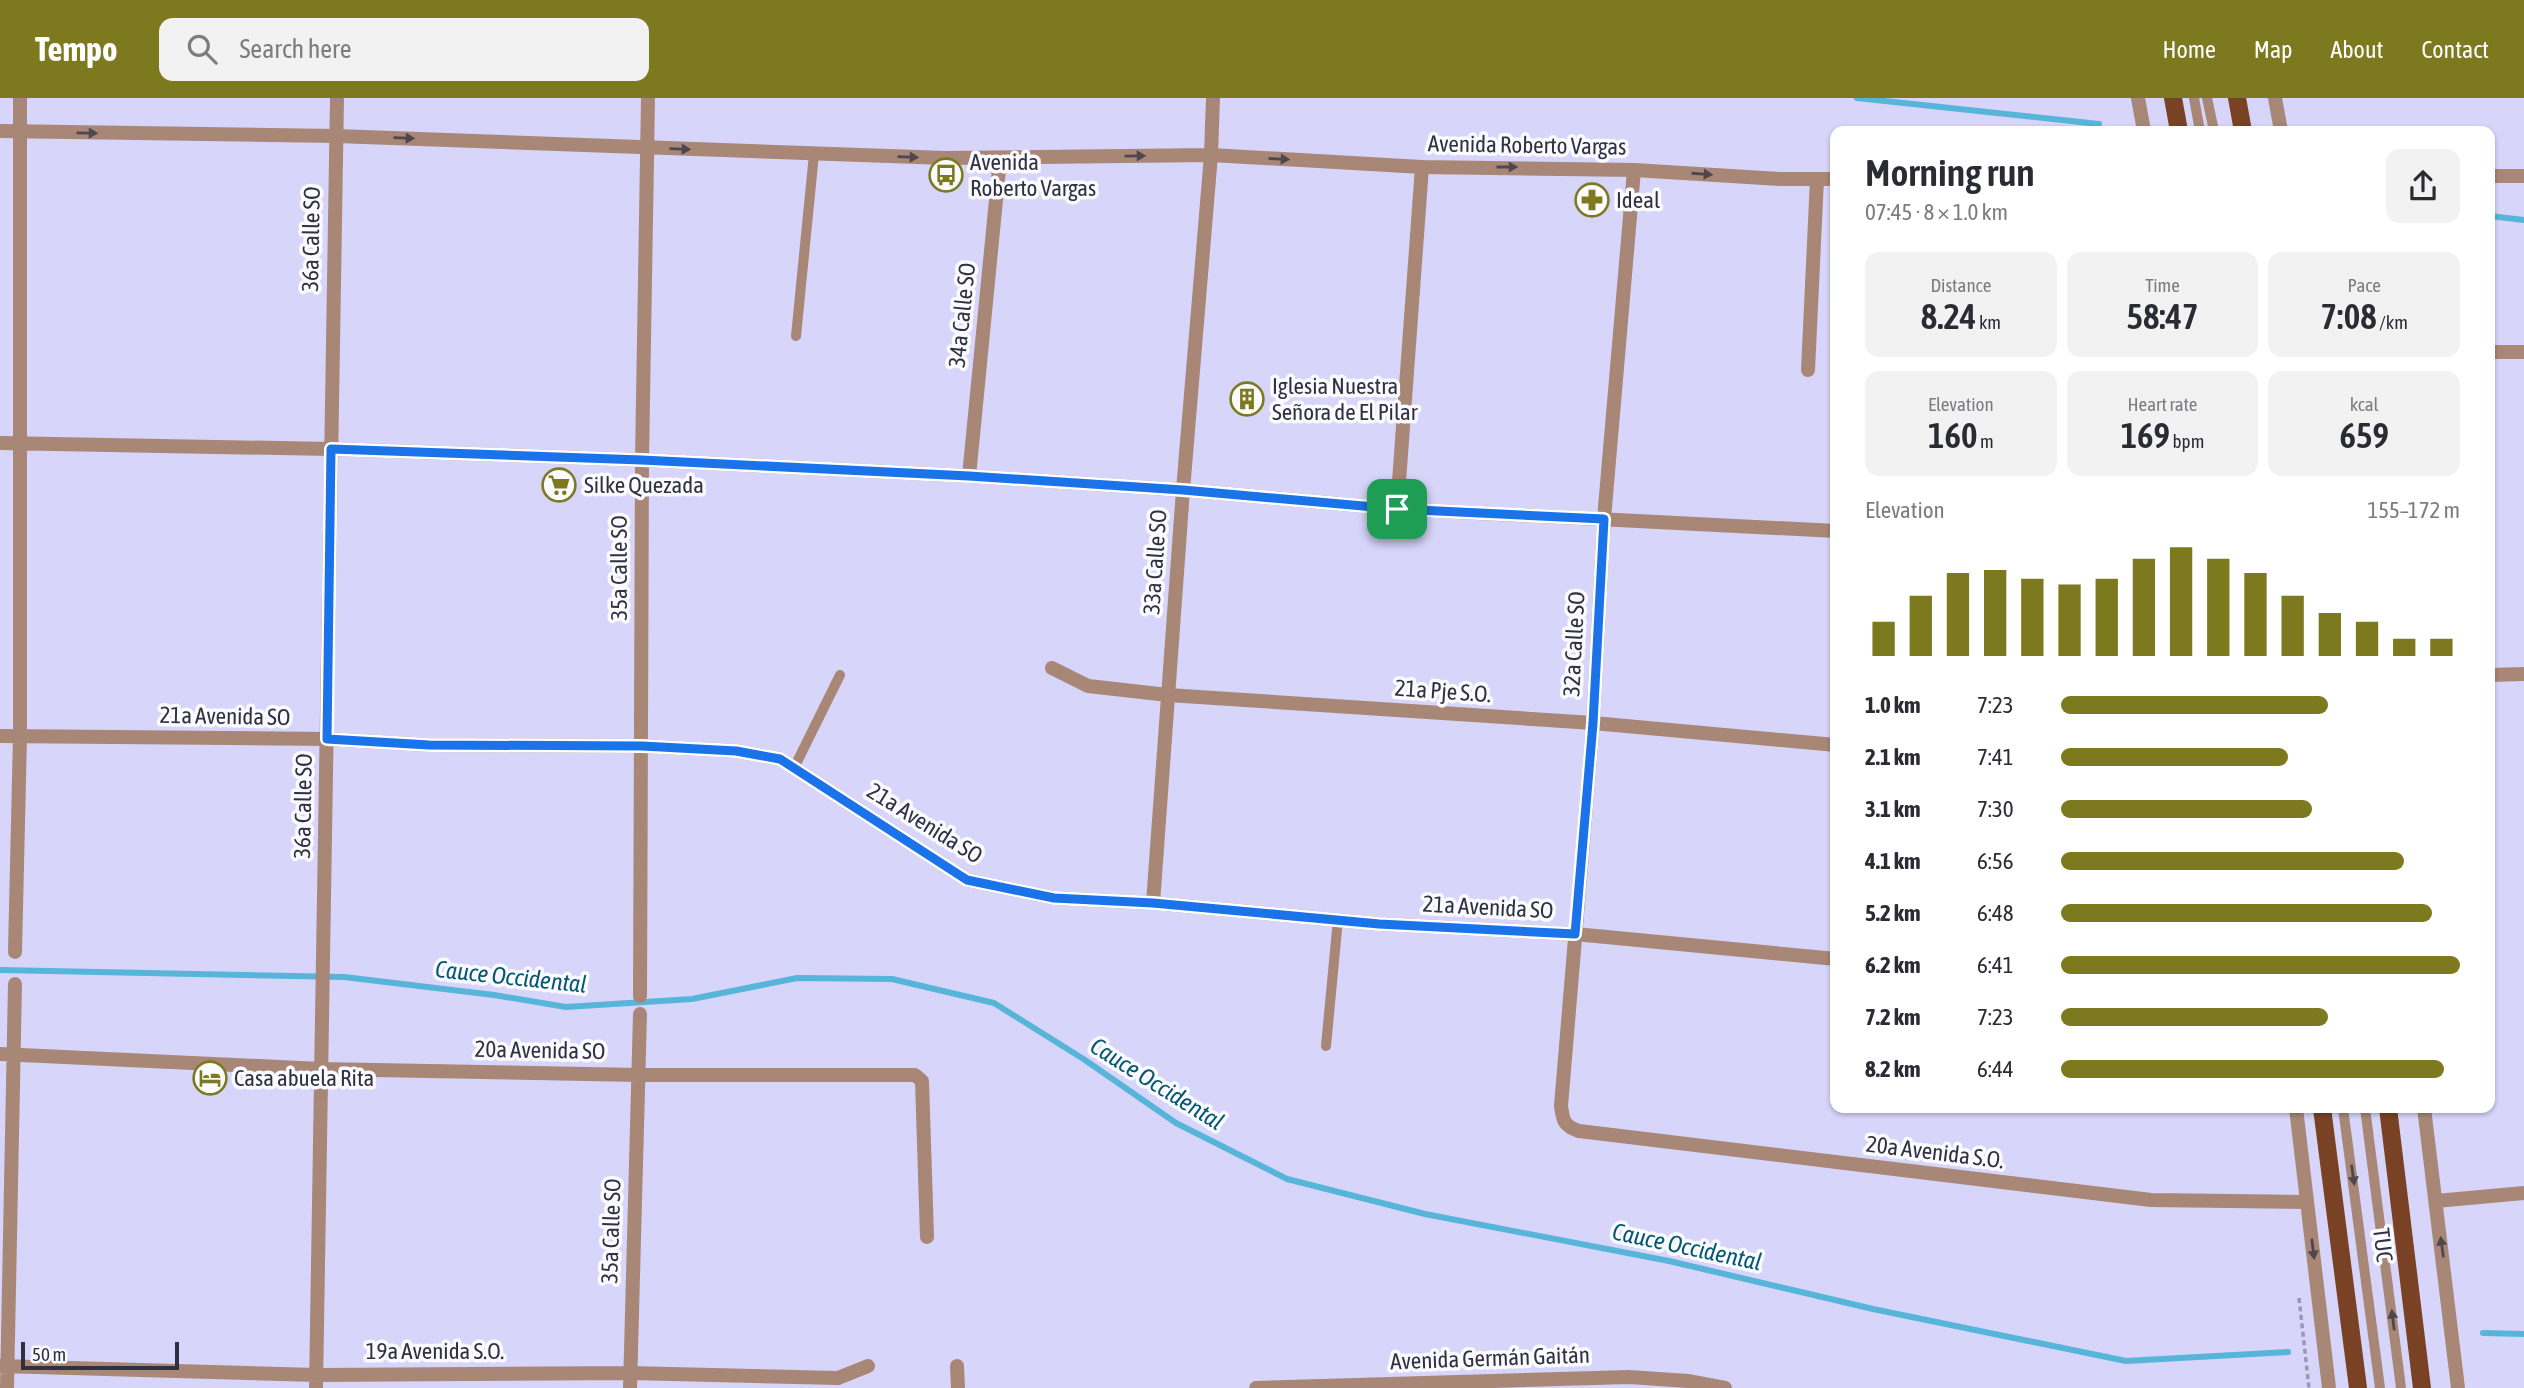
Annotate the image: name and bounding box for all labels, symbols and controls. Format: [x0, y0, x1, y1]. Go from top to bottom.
search box [159, 18, 649, 81]
text: Tempo [35, 30, 117, 68]
icon: search [183, 30, 221, 68]
text: Search here [239, 34, 352, 64]
text: Home [2162, 36, 2216, 63]
text: Map [2254, 36, 2292, 63]
text: About [2330, 36, 2383, 63]
text: Contact [2421, 36, 2489, 63]
one-way arrow [77, 127, 99, 138]
street label: Avenida Roberto Vargas [1428, 130, 1626, 160]
one-way arrow [393, 133, 415, 144]
one-way arrow [670, 144, 692, 155]
place label: Avenida Roberto Vargas [970, 149, 1096, 201]
button: share [2386, 149, 2460, 223]
one-way arrow [897, 151, 919, 162]
one-way arrow [1125, 151, 1147, 162]
text: Morning run [1865, 151, 2035, 194]
one-way arrow [1269, 154, 1291, 165]
bus stop icon: Avenida Roberto Vargas [927, 156, 965, 194]
one-way arrow [1496, 161, 1518, 173]
one-way arrow [1691, 169, 1713, 180]
pharmacy icon: Ideal [1573, 181, 1611, 219]
street label: 36a Calle SO [297, 186, 325, 292]
place label: Ideal [1616, 187, 1660, 213]
text: 07:45 · 8 × 1.0 km [1865, 199, 2008, 225]
street label: 34a Calle SO [944, 261, 980, 369]
text: Distance [1930, 274, 1991, 296]
text: Time [2145, 274, 2180, 296]
text: Pace [2347, 274, 2381, 296]
text: 8.24 [1921, 296, 1976, 336]
text: 58:47 [2126, 296, 2199, 336]
text: 7:08 [2320, 296, 2377, 336]
text: km [1976, 311, 2001, 333]
text: /km [2377, 311, 2408, 333]
place label: Iglesia Nuestra Señora de El Pilar [1272, 373, 1419, 425]
building icon: Iglesia Nuestra Señora de El Pilar [1228, 380, 1266, 418]
text: Elevation [1928, 393, 1994, 415]
text: Heart rate [2128, 393, 2197, 415]
text: kcal [2350, 393, 2379, 415]
text: 160 [1928, 415, 1977, 455]
text: 169 [2121, 415, 2170, 455]
text: 659 [2339, 415, 2389, 455]
text: m [1977, 430, 1994, 452]
text: bpm [2170, 430, 2204, 452]
supermarket icon: Silke Quezada [540, 466, 578, 504]
place label: Silke Quezada [584, 472, 704, 498]
pin [1367, 479, 1427, 539]
icon: arrive [1378, 490, 1416, 528]
text: Elevation [1865, 497, 1945, 523]
text: 155–172 m [2367, 497, 2460, 523]
street label: 33a Calle SO [1138, 509, 1172, 615]
street label: 35a Calle SO [606, 515, 632, 621]
street label: 32a Calle SO [1558, 591, 1590, 697]
street label: 21a Pje S.O. [1394, 675, 1492, 707]
text: 1.0 km [1865, 692, 1921, 718]
text: 7:23 [1977, 692, 2014, 718]
street label: 21a Avenida SO [159, 702, 291, 730]
text: 2.1 km [1865, 744, 1921, 770]
text: 7:41 [1977, 744, 2014, 770]
street label: 36a Calle SO [289, 753, 317, 859]
street label: 21a Avenida SO [863, 777, 987, 869]
text: 3.1 km [1865, 796, 1921, 822]
text: 7:30 [1977, 796, 2014, 822]
text: 4.1 km [1865, 848, 1921, 874]
text: 6:56 [1977, 848, 2014, 874]
street label: 21a Avenida SO [1422, 891, 1554, 923]
text: 5.2 km [1865, 900, 1921, 926]
text: 6:48 [1977, 900, 2014, 926]
text: 6.2 km [1865, 952, 1921, 978]
text: 6:41 [1977, 952, 2014, 978]
water label: Cauce Occidental [434, 955, 588, 998]
text: 7.2 km [1865, 1004, 1921, 1030]
text: 7:23 [1977, 1004, 2014, 1030]
water label: Cauce Occidental [1086, 1032, 1229, 1135]
street label: 20a Avenida SO [474, 1036, 606, 1064]
text: 8.2 km [1865, 1056, 1921, 1082]
text: 6:44 [1977, 1056, 2014, 1082]
hotel icon: Casa abuela Rita [191, 1059, 229, 1097]
place label: Casa abuela Rita [234, 1065, 374, 1091]
street label: 20a Avenida S.O. [1865, 1131, 2005, 1173]
one-way arrow [2347, 1164, 2358, 1186]
street label: 35a Calle SO [596, 1178, 626, 1284]
water label: Cauce Occidental [1610, 1218, 1764, 1276]
street label: TUC [2368, 1227, 2398, 1263]
one-way arrow [2436, 1236, 2447, 1258]
one-way arrow [2307, 1238, 2318, 1260]
one-way arrow [2388, 1309, 2399, 1331]
street label: 19a Avenida S.O. [366, 1338, 504, 1364]
scale bar [21, 1339, 178, 1371]
street label: Avenida Germán Gaitán [1390, 1342, 1590, 1374]
text: 50 m [32, 1343, 66, 1365]

